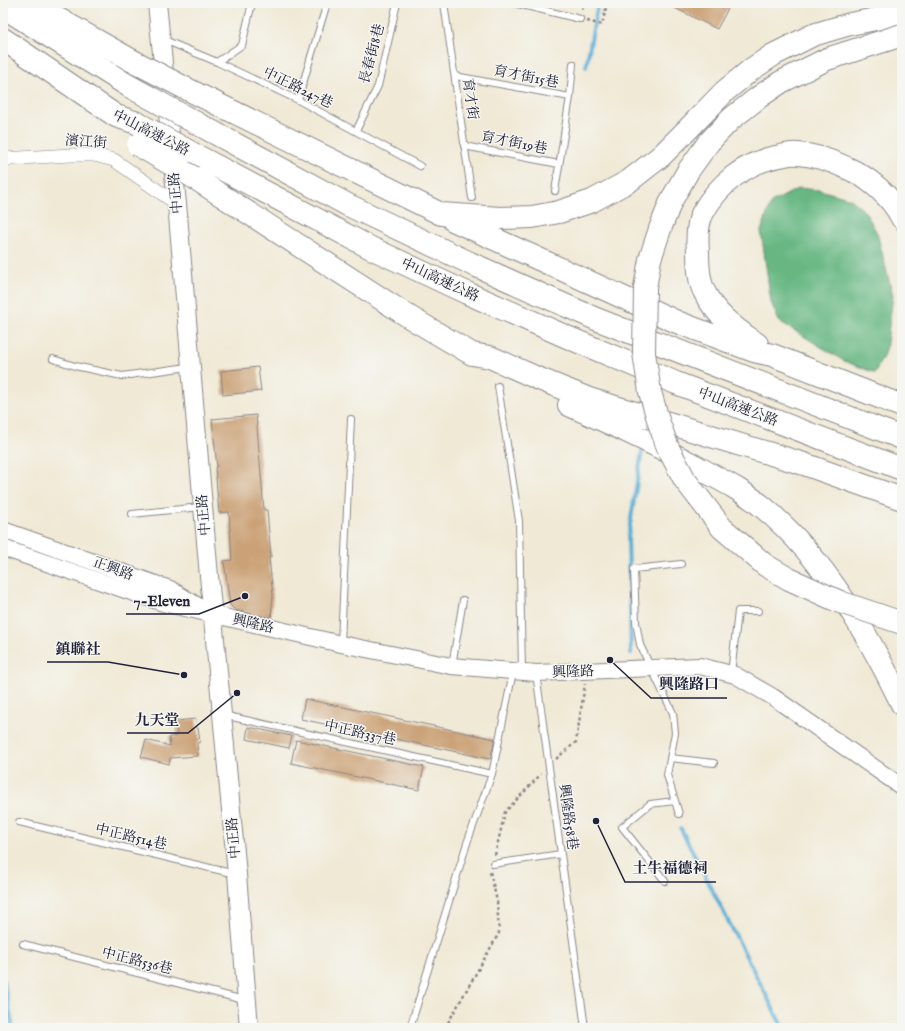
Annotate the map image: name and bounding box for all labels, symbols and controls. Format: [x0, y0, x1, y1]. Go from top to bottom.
street label: 長春街8巷 [355, 22, 389, 86]
street label: 育才街15巷 [492, 62, 560, 92]
street label: 中正路247巷 [260, 63, 336, 113]
street label: 育才街 [458, 77, 482, 121]
street label: 中山高速公路 [109, 106, 193, 160]
street label: 育才街19巷 [479, 128, 549, 158]
street label: 濱江街 [64, 132, 108, 152]
street label: 中正路 [165, 171, 187, 215]
street label: 中山高速公路 [398, 254, 482, 306]
street label: 中山高速公路 [696, 384, 780, 430]
street label: 中正路 [193, 493, 215, 537]
street label: 正興路 [90, 553, 136, 585]
callout: 7-Eleven [126, 587, 199, 614]
text: 7-Eleven [134, 592, 190, 611]
street label: 興隆路 [231, 611, 275, 637]
callout: 鎮聯社 [47, 635, 108, 662]
text: 鎮聯社 [55, 640, 101, 659]
street label: 興隆路 [552, 662, 594, 682]
callout: 興隆路口 [651, 671, 727, 698]
text: 興隆路口 [659, 675, 719, 694]
callout: 九天堂 [127, 706, 188, 733]
text: 九天堂 [134, 711, 180, 730]
street label: 中正路337巷 [322, 717, 398, 749]
street label: 興隆路58巷 [554, 783, 582, 851]
street label: 中正路 [223, 816, 245, 860]
street label: 中正路514巷 [93, 820, 169, 854]
callout: 土牛福德祠 [625, 855, 716, 882]
text: 土牛福德祠 [632, 859, 708, 878]
street label: 中正路536巷 [100, 944, 174, 978]

